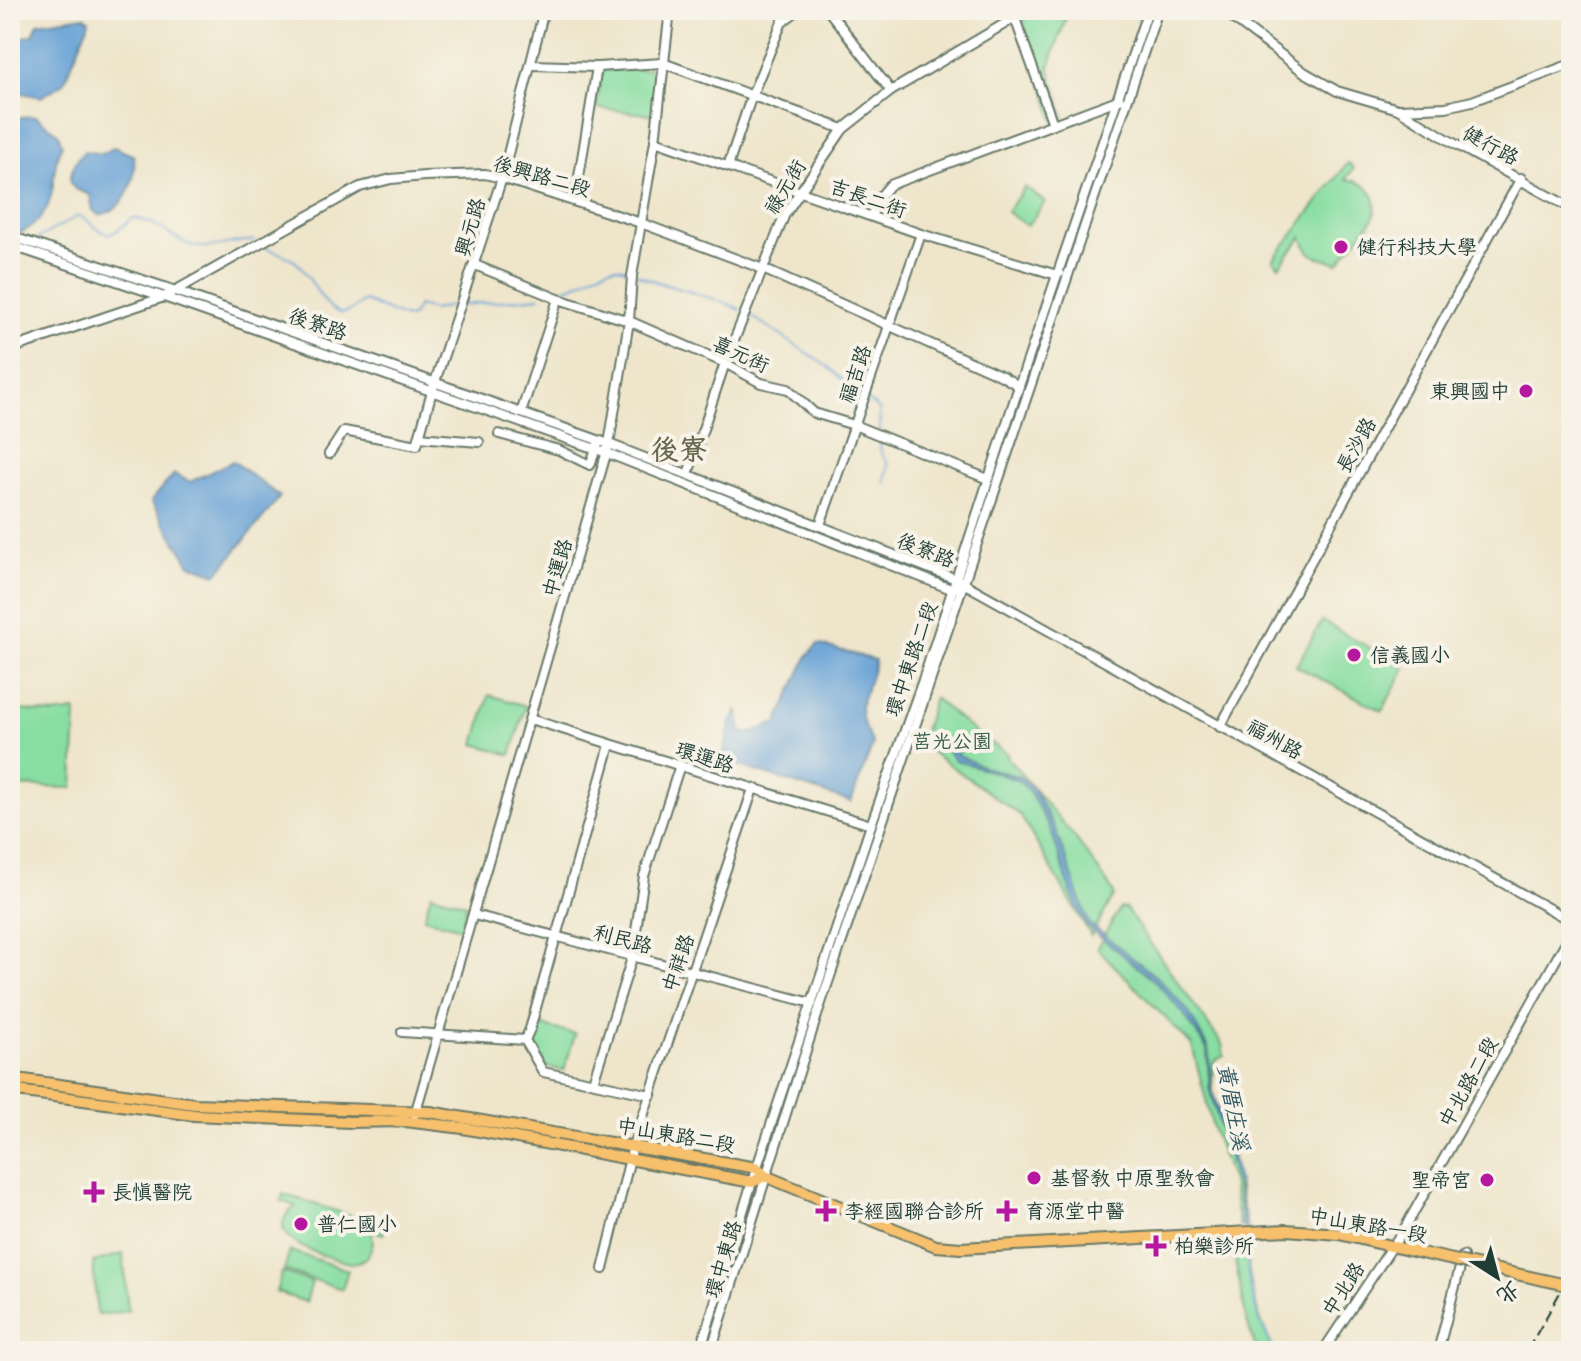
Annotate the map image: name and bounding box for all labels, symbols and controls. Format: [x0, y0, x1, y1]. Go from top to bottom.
street label: 健行路 [1458, 120, 1524, 171]
street label: 後興路二段 [490, 151, 593, 202]
street label: 祿元街 [759, 155, 812, 219]
street label: 吉長二街 [826, 174, 910, 223]
street label: 興元路 [450, 194, 491, 259]
place label: 健行科技大學 [1357, 235, 1477, 260]
marker: 健行科技大學 [1332, 238, 1350, 256]
street label: 後寮路 [285, 303, 351, 346]
street label: 喜元街 [708, 330, 773, 378]
street label: 福吉路 [834, 341, 877, 407]
place label: 東興國中 [1430, 379, 1510, 404]
marker: 東興國中 [1517, 382, 1535, 400]
street label: 長沙路 [1331, 412, 1382, 478]
district label: 後寮 [651, 433, 707, 468]
street label: 後寮路 [893, 528, 959, 574]
street label: 中運路 [537, 535, 578, 600]
street label: 環中東路二段 [880, 598, 943, 720]
place label: 信義國小 [1370, 643, 1450, 668]
marker: 信義國小 [1345, 646, 1363, 664]
street label: 福州路 [1242, 714, 1308, 765]
park label: 莒光公園 [912, 729, 992, 754]
street label: 環運路 [672, 736, 738, 779]
street label: 利民路 [591, 920, 656, 960]
street label: 中祥路 [657, 930, 700, 996]
street label: 中北路二段 [1433, 1032, 1504, 1132]
water label: 黃厝庄溪 [1211, 1061, 1255, 1154]
street label: 中山東路二段 [615, 1113, 737, 1158]
place label: 基督教 中原聖教會 [1050, 1166, 1215, 1191]
place label: 聖帝宮 [1411, 1168, 1471, 1193]
marker: 基督教 中原聖教會 [1025, 1169, 1043, 1187]
marker: 聖帝宮 [1478, 1171, 1496, 1189]
place label: 長慎醫院 [112, 1180, 192, 1205]
marker: 長慎醫院 [83, 1181, 105, 1203]
place label: 李經國聯合診所 [844, 1199, 984, 1224]
place label: 育源堂中醫 [1025, 1199, 1125, 1224]
marker: 李經國聯合診所 [815, 1200, 837, 1222]
marker: 育源堂中醫 [996, 1200, 1018, 1222]
street label: 中山東路一段 [1307, 1203, 1429, 1248]
place label: 普仁國小 [317, 1212, 397, 1237]
marker: 普仁國小 [292, 1215, 310, 1233]
street label: 環中東路 [700, 1216, 747, 1301]
place label: 柏樂診所 [1174, 1234, 1254, 1259]
marker: 柏樂診所 [1145, 1235, 1167, 1257]
north arrow [1457, 1237, 1537, 1317]
street label: 中北路 [1317, 1256, 1371, 1321]
text: 北 [1491, 1275, 1525, 1310]

